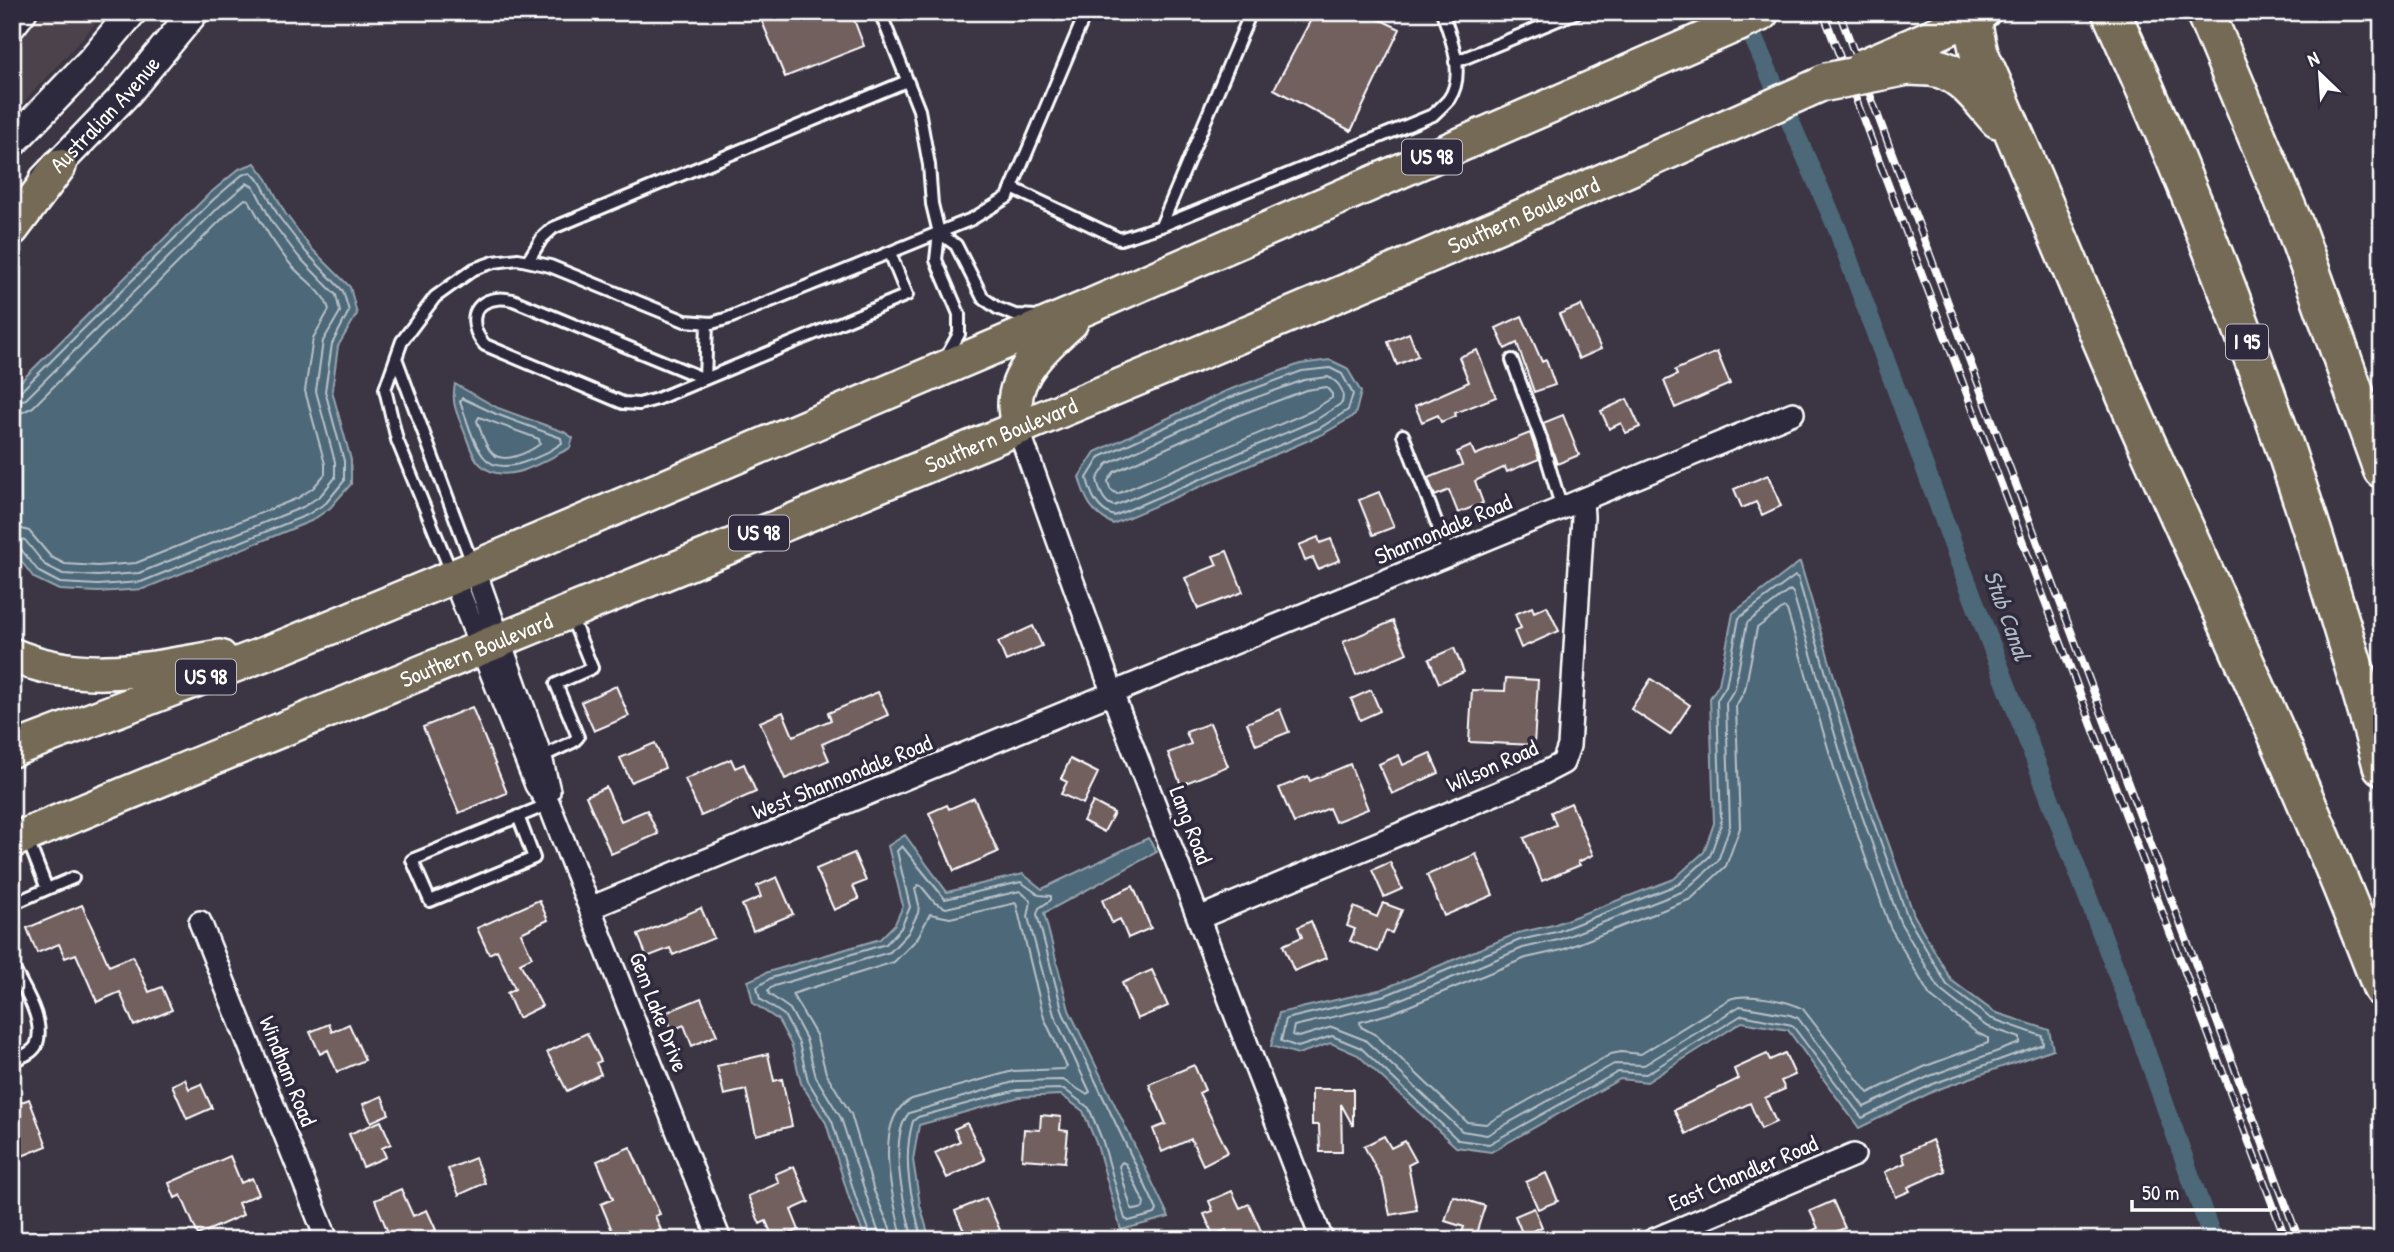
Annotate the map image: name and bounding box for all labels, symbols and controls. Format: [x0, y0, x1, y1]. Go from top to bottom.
north arrow [2286, 38, 2356, 108]
text: N [2303, 45, 2323, 73]
street label: Australian Avenue [42, 49, 167, 179]
road number: US 98 [1402, 140, 1462, 174]
street label: Southern Boulevard [1443, 168, 1604, 261]
road number: I 95 [2226, 324, 2268, 360]
street label: Southern Boulevard [920, 389, 1082, 480]
street label: Shannondale Road [1370, 486, 1516, 571]
road number: US 98 [729, 516, 789, 550]
water label: Stub Canal [1977, 565, 2040, 666]
street label: Southern Boulevard [395, 605, 557, 694]
road number: US 98 [176, 660, 236, 694]
street label: West Shannondale Road [747, 726, 936, 827]
street label: Wilson Road [1441, 732, 1542, 799]
street label: Lang Road [1162, 781, 1220, 868]
street label: Gem Lake Drive [622, 947, 697, 1076]
street label: Windham Road [252, 1011, 325, 1130]
street label: East Chandler Road [1664, 1127, 1822, 1218]
scale bar [2132, 1168, 2270, 1212]
text: 50 m [2142, 1178, 2179, 1207]

